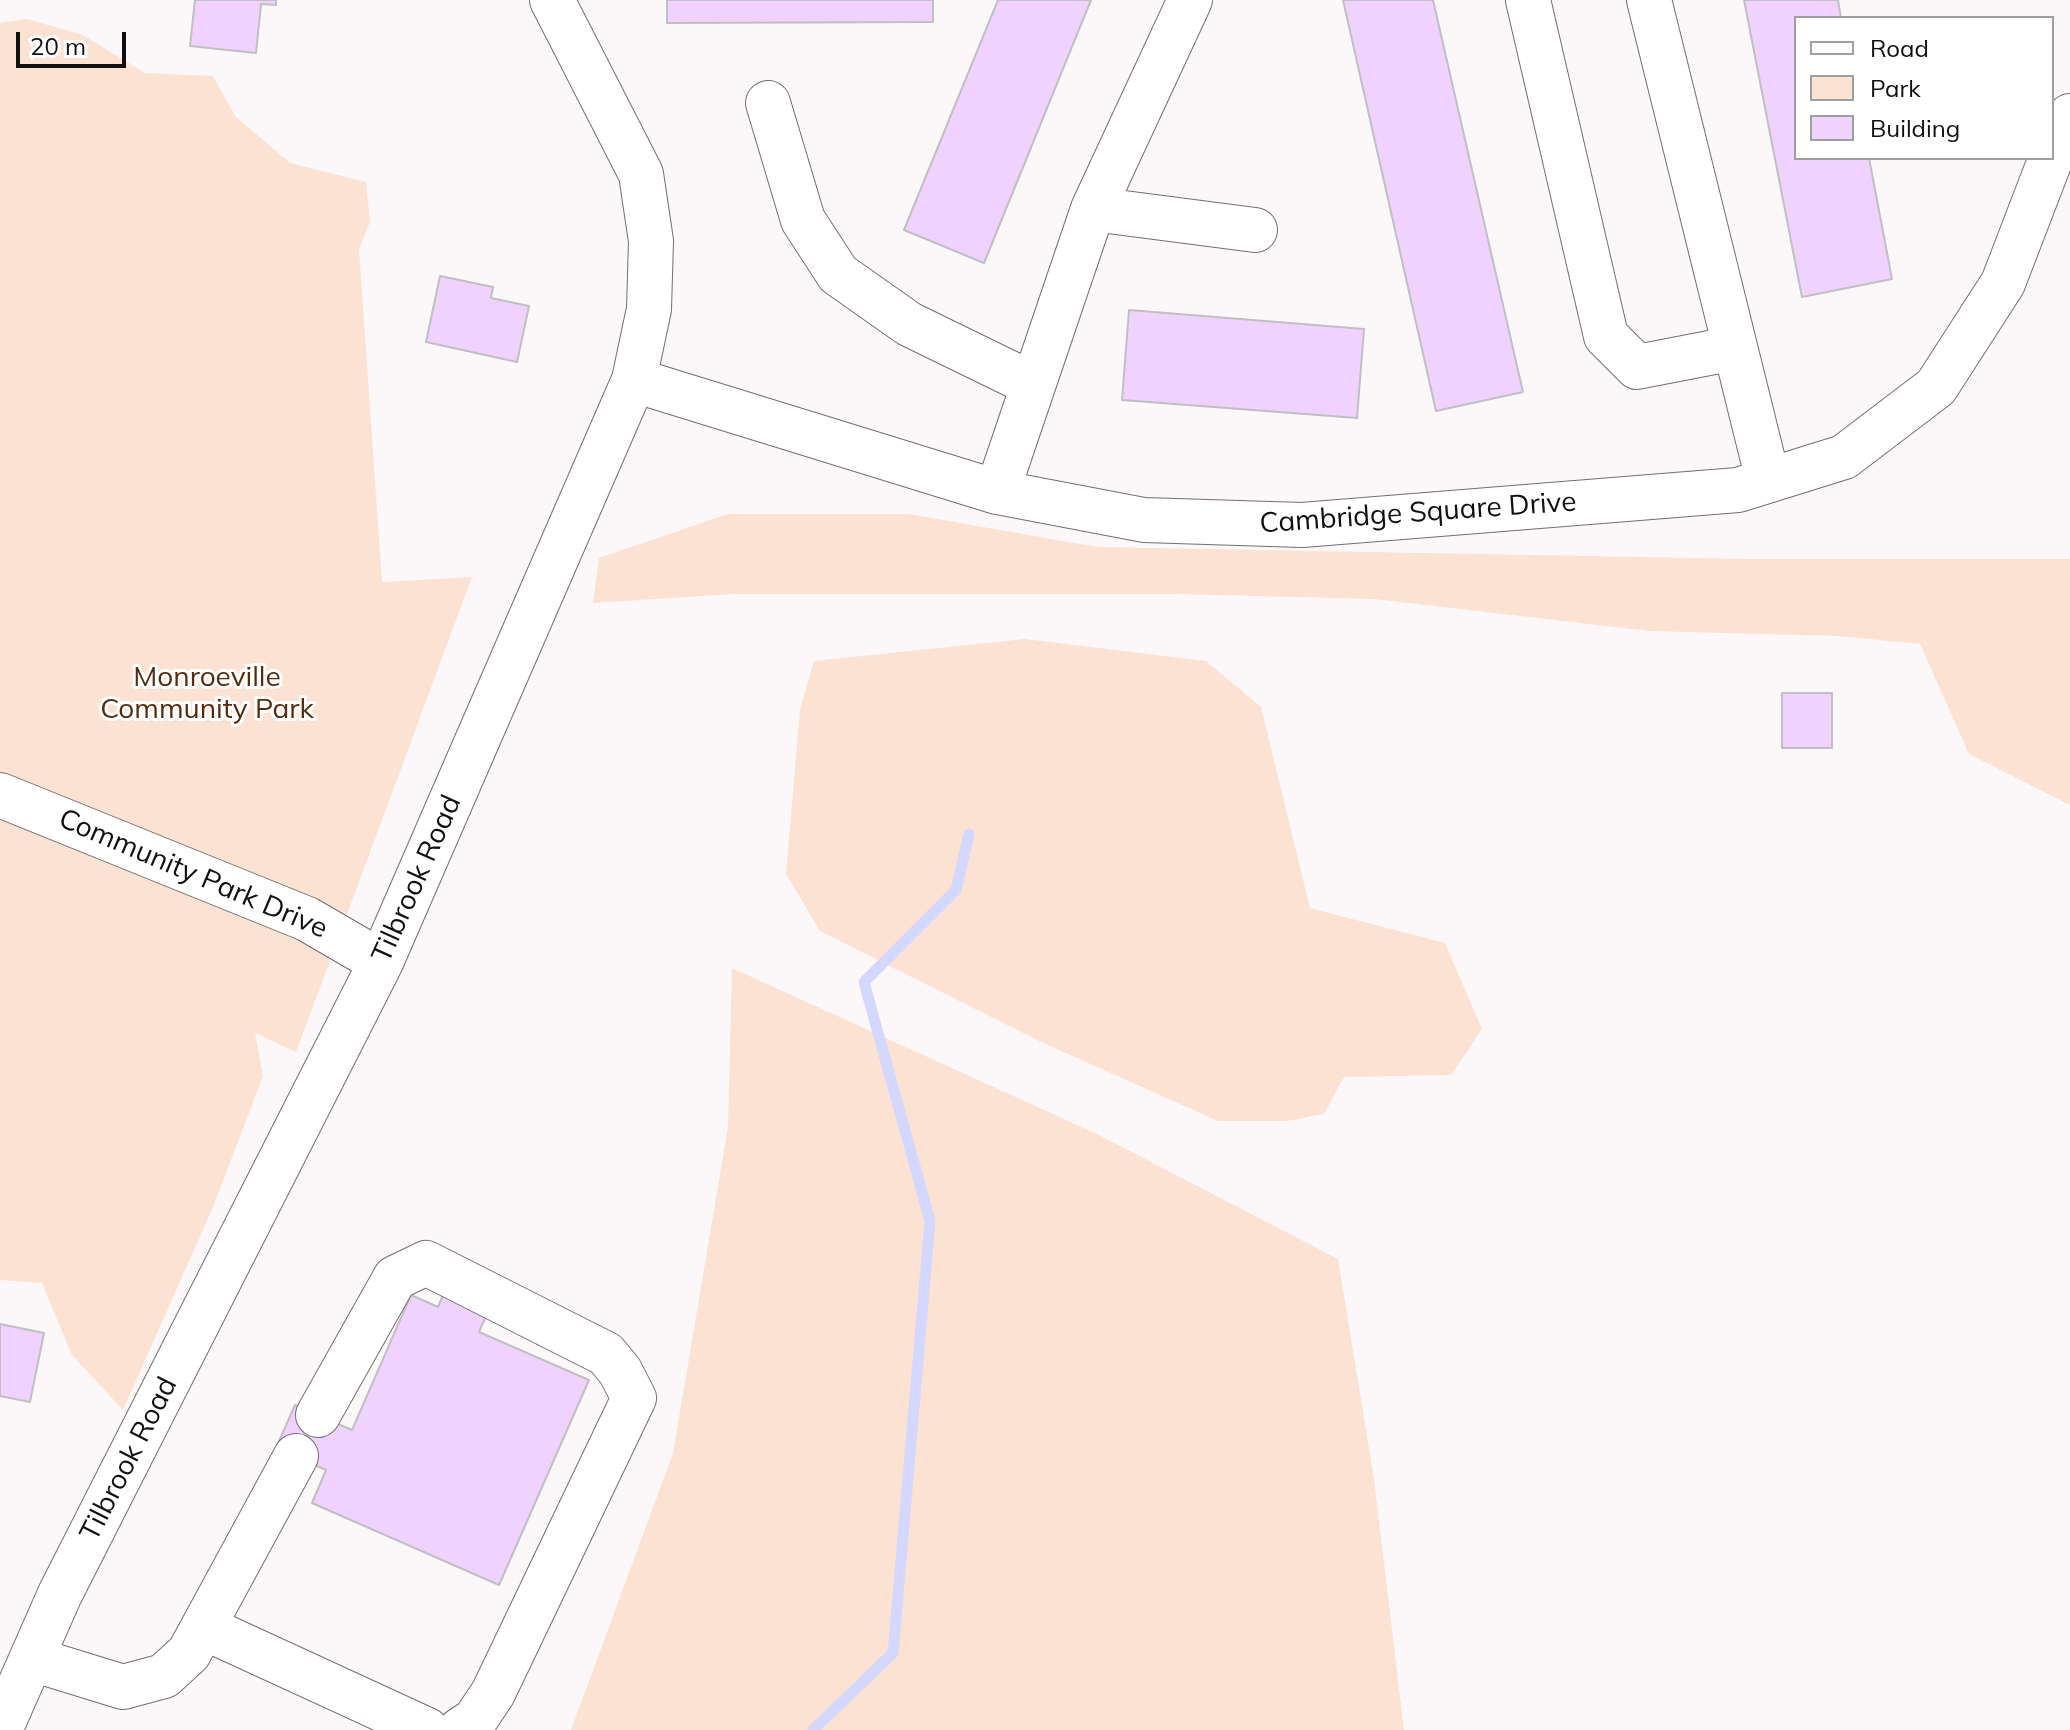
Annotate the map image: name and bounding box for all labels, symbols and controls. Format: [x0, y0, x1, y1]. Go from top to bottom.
scale bar [20, 16, 130, 66]
legend [1794, 16, 2054, 160]
text: 20 m [30, 31, 86, 61]
text: Road [1870, 33, 1929, 63]
text: Park [1870, 73, 1921, 103]
text: Building [1870, 113, 1960, 143]
street label: Cambridge Square Drive [1259, 485, 1577, 541]
park label: Monroeville Community Park [100, 661, 314, 727]
street label: Tilbrook Road [365, 790, 469, 968]
street label: Community Park Drive [54, 802, 332, 946]
street label: Tilbrook Road [73, 1371, 185, 1547]

